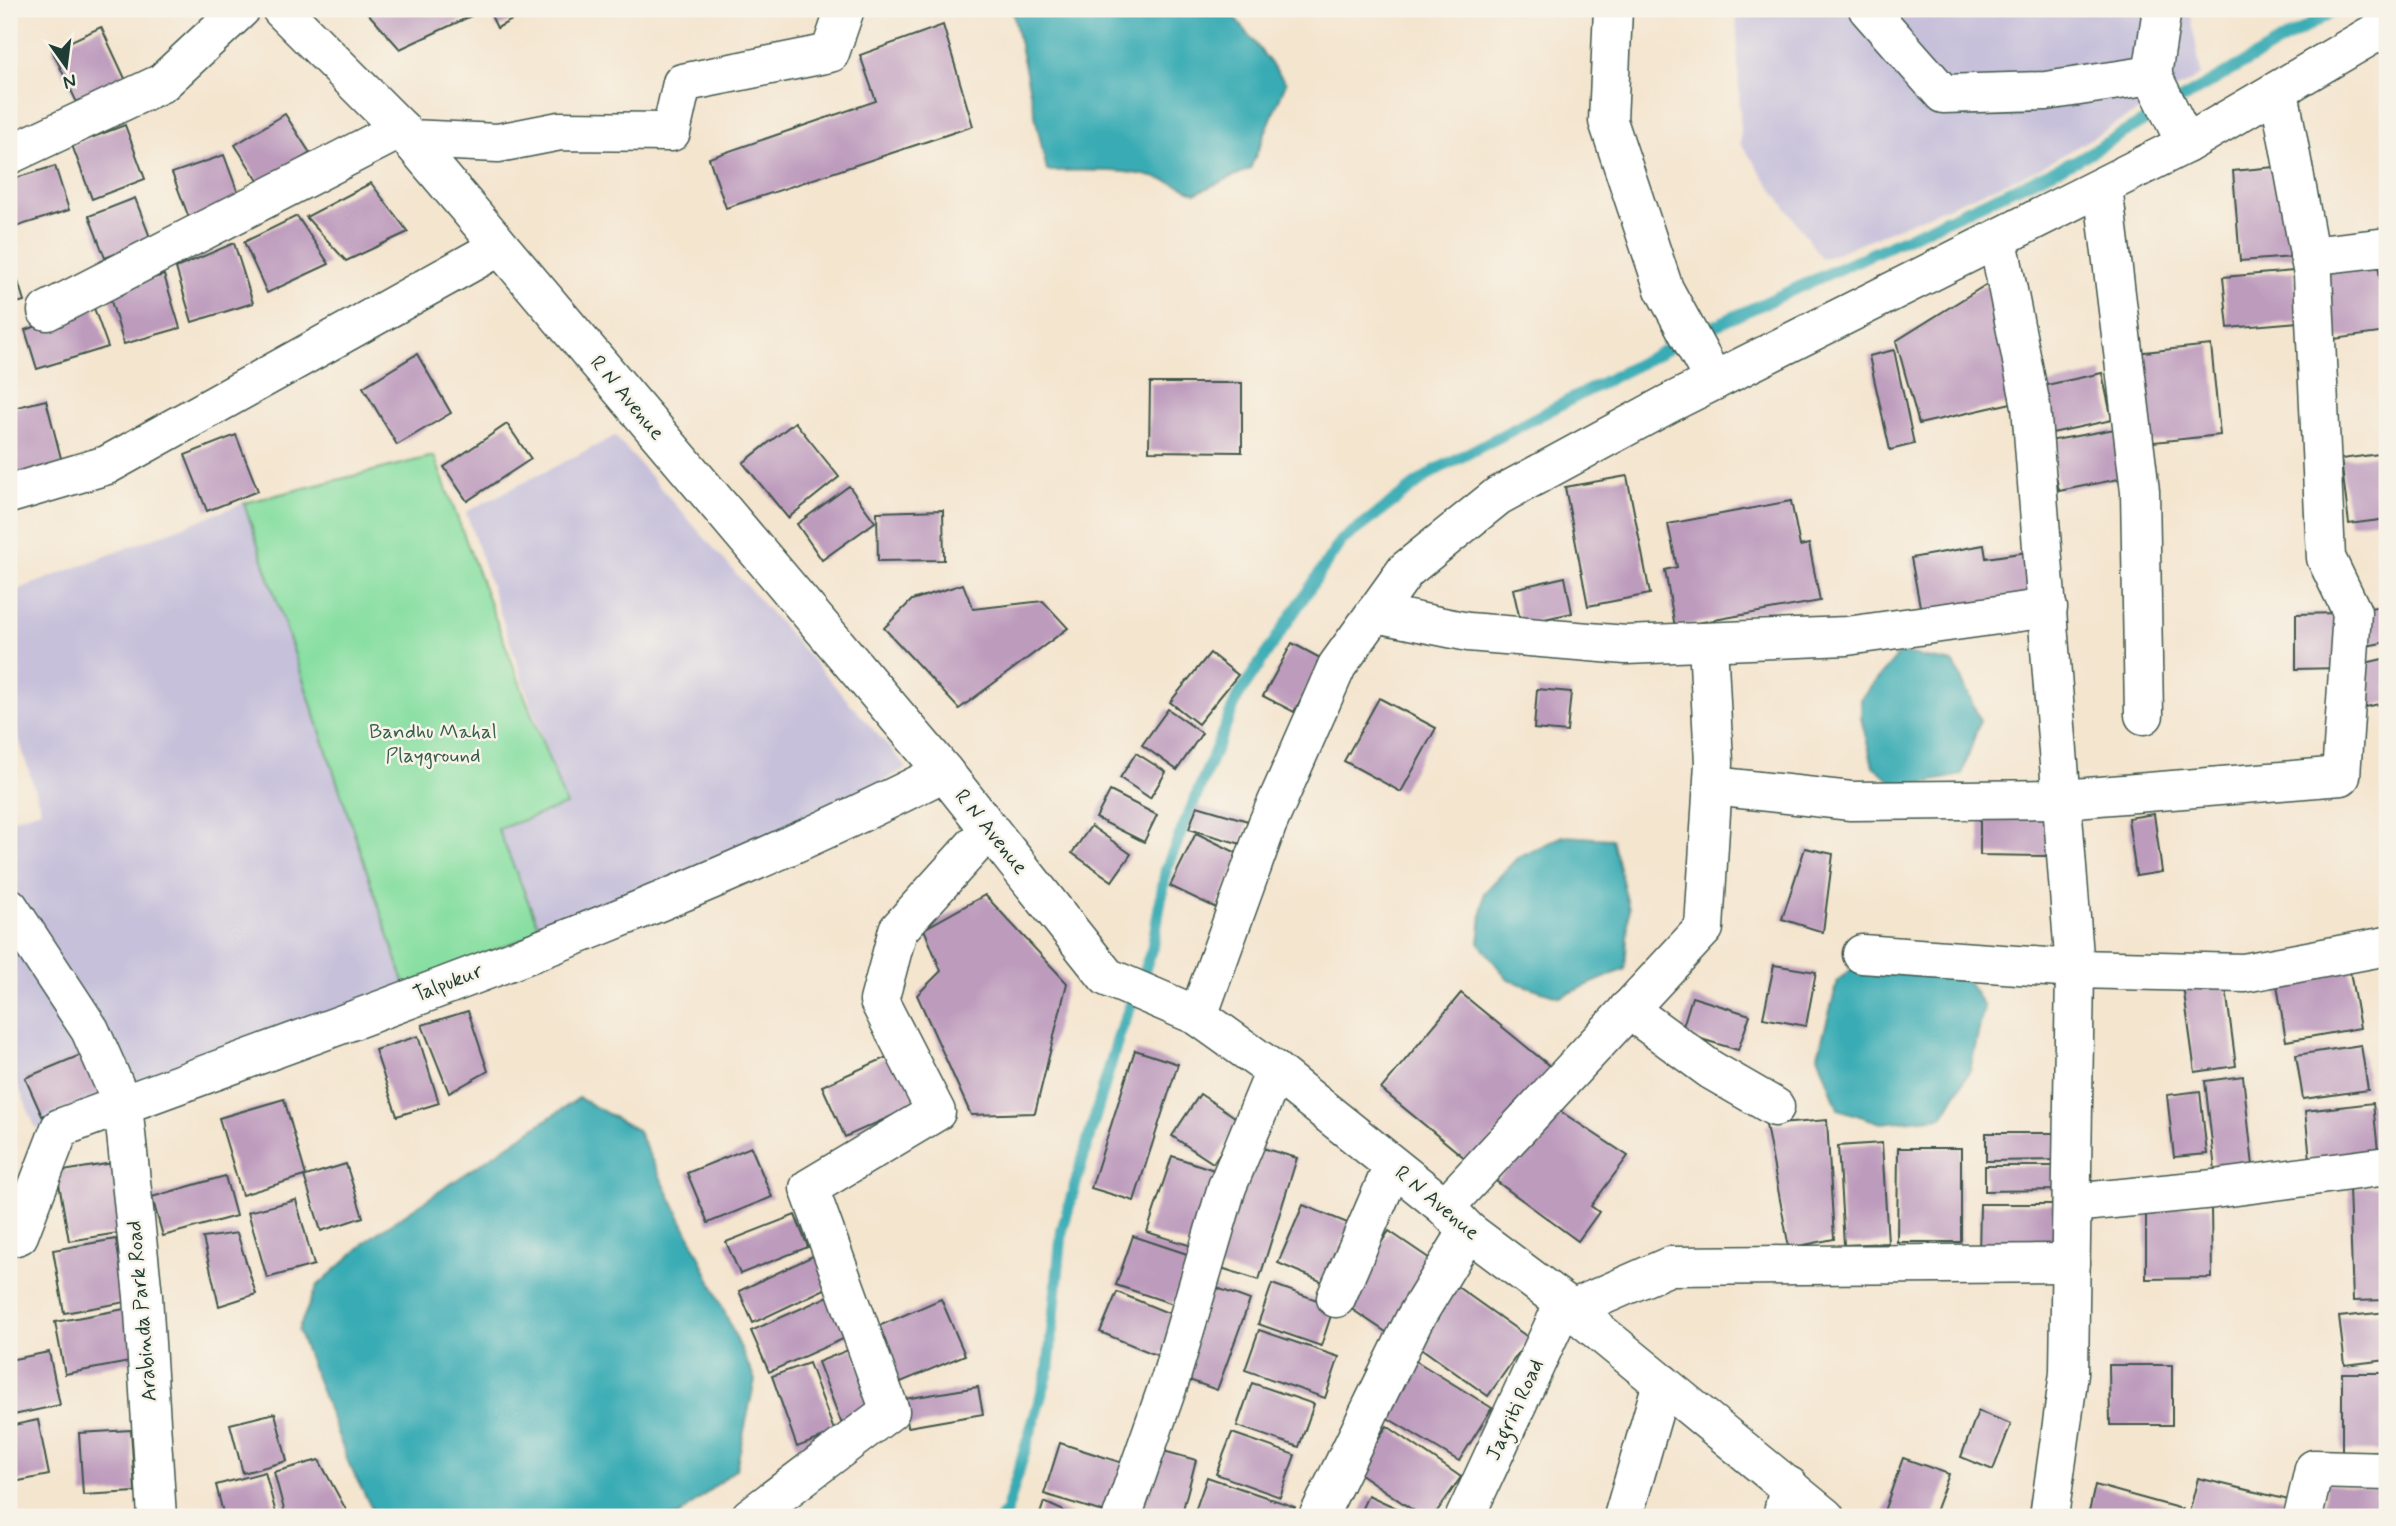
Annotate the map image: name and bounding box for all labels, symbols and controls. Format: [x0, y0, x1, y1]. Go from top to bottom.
north arrow [32, 32, 102, 102]
text: N [61, 67, 79, 95]
street label: R N Avenue [583, 350, 671, 446]
park label: Bandhu Mahal Playground [369, 718, 497, 770]
street label: R N Avenue [948, 783, 1034, 881]
street label: Talpukur [409, 957, 487, 1009]
street label: R N Avenue [1389, 1159, 1485, 1247]
street label: Arabinda Park Road [120, 1219, 164, 1403]
street label: Jagriti Road [1479, 1355, 1552, 1466]

